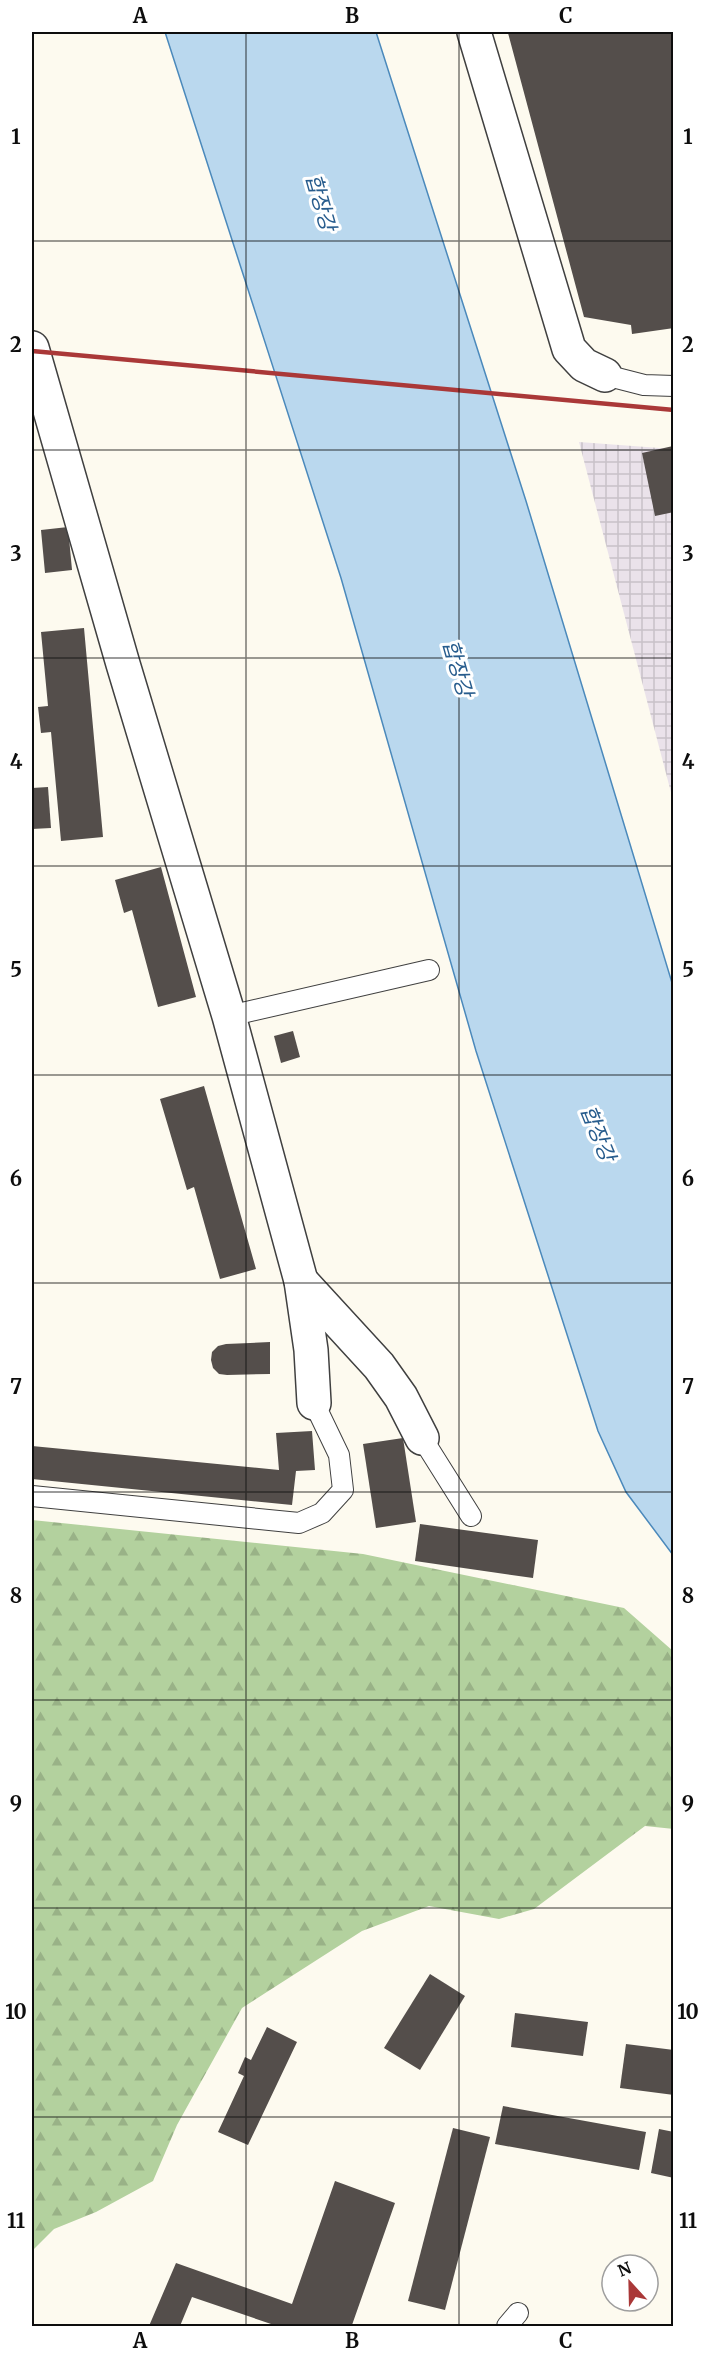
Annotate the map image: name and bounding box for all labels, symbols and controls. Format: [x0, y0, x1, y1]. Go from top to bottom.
text: A [132, 3, 148, 28]
text: B [345, 3, 359, 28]
text: C [559, 3, 573, 28]
text: 1 [11, 124, 21, 149]
text: 1 [683, 124, 693, 149]
water label: 합장강 [300, 170, 343, 236]
text: 2 [10, 332, 22, 357]
text: 2 [682, 332, 694, 357]
text: 3 [10, 541, 22, 566]
text: 3 [682, 541, 694, 566]
water label: 합장강 [437, 636, 480, 702]
text: 4 [10, 749, 23, 774]
text: 4 [682, 749, 695, 774]
text: 5 [10, 957, 22, 982]
text: 5 [682, 957, 694, 982]
water label: 합장강 [575, 1101, 622, 1167]
text: 6 [10, 1166, 22, 1191]
text: 6 [682, 1166, 694, 1191]
text: 7 [10, 1374, 22, 1399]
text: 7 [682, 1374, 694, 1399]
text: 8 [10, 1583, 22, 1608]
text: 8 [682, 1583, 694, 1608]
text: 9 [10, 1791, 22, 1816]
text: 9 [682, 1791, 694, 1816]
text: 10 [5, 1999, 27, 2024]
text: 10 [677, 1999, 699, 2024]
text: 11 [7, 2208, 25, 2233]
text: 11 [679, 2208, 697, 2233]
north arrow [600, 2253, 660, 2313]
text: N [615, 2257, 634, 2281]
text: A [132, 2328, 148, 2353]
text: B [345, 2328, 359, 2353]
text: C [559, 2328, 573, 2353]

